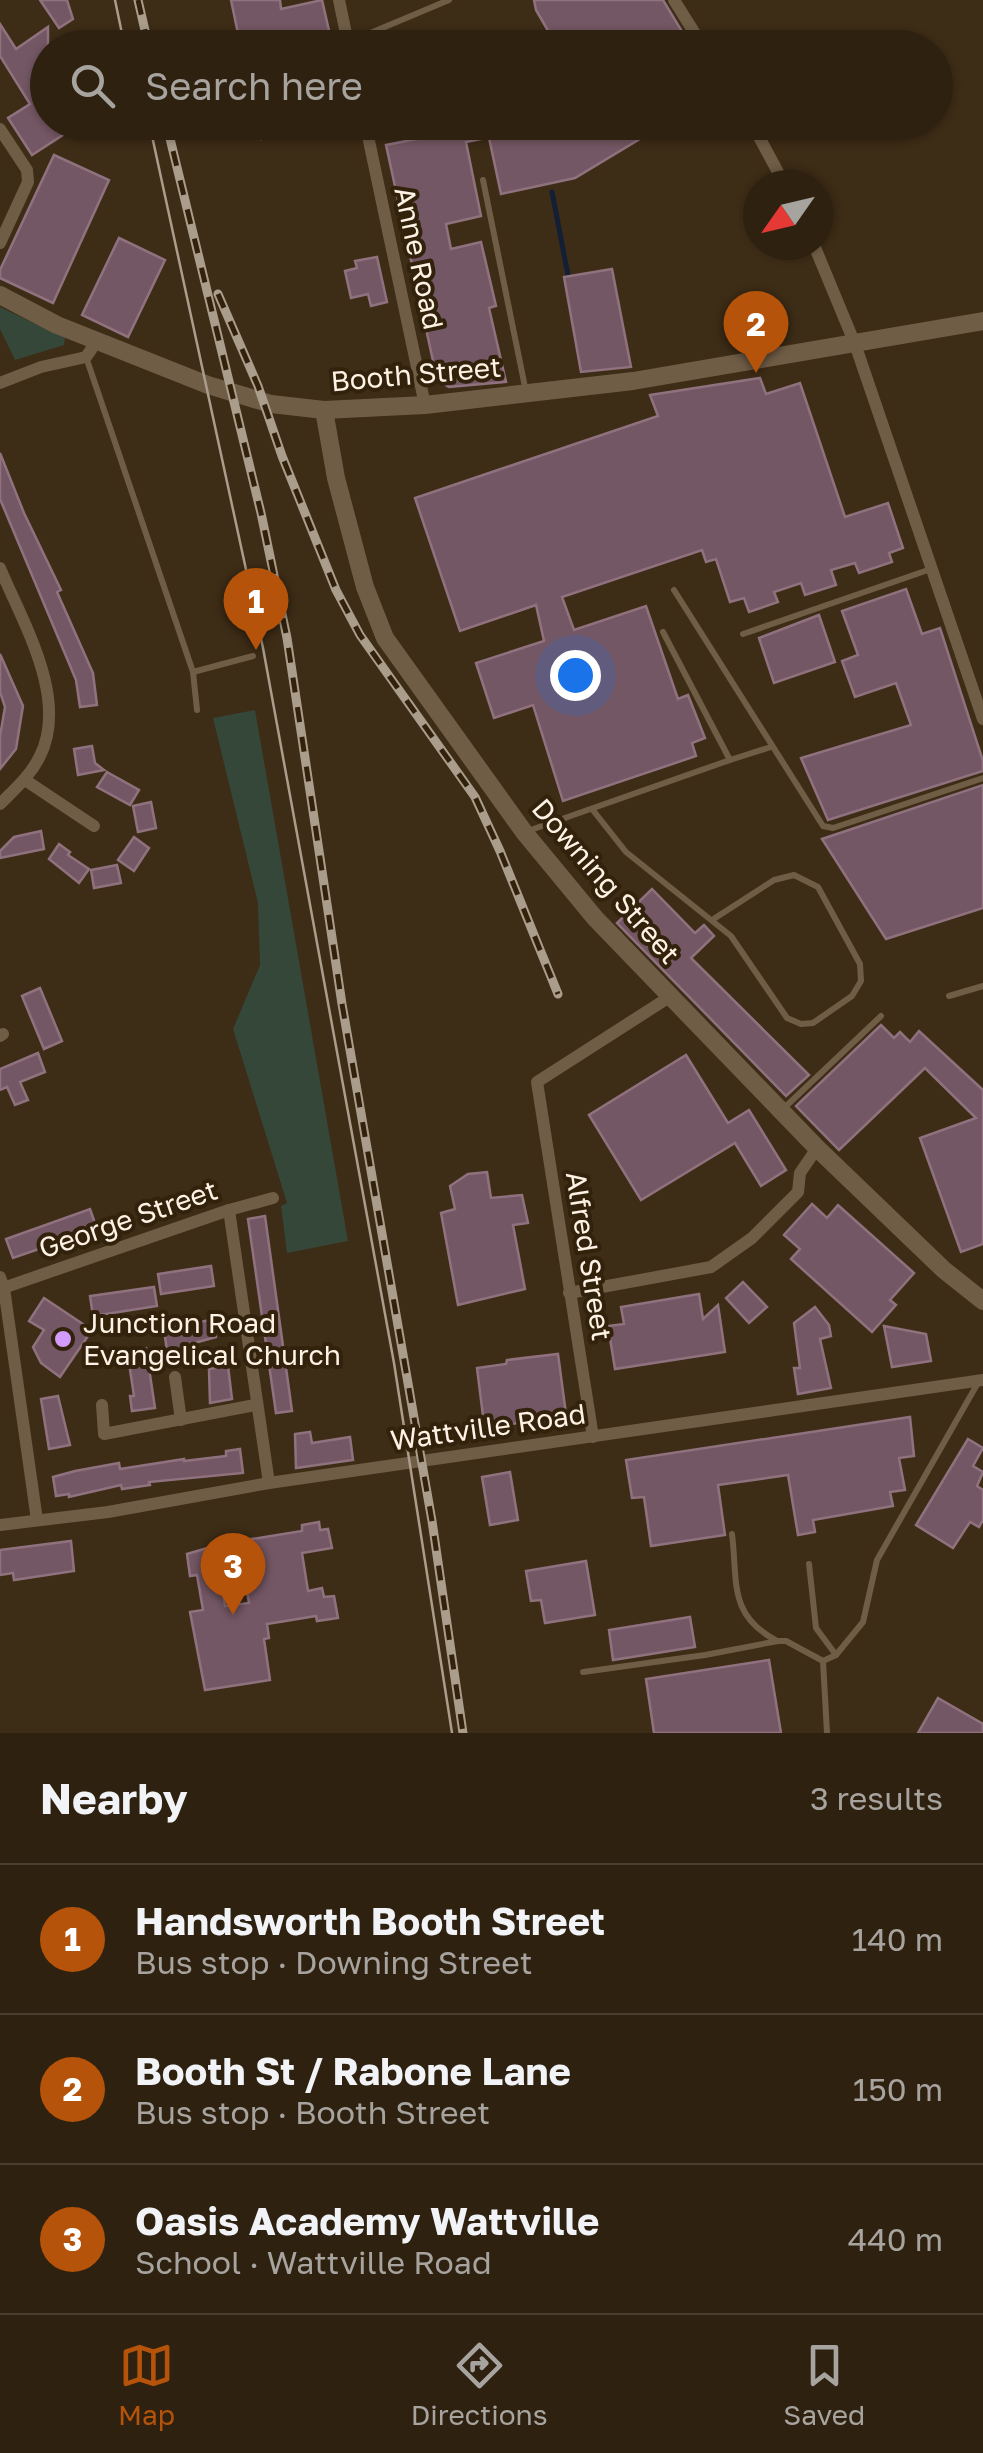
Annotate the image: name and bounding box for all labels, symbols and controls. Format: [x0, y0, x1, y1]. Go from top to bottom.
search box [30, 30, 953, 140]
icon: search [65, 58, 120, 113]
text: Search here [145, 63, 363, 108]
north arrow [743, 170, 833, 260]
street label: Anne Road [388, 184, 451, 332]
pin: 2 [724, 290, 788, 373]
street label: Booth Street [330, 350, 502, 397]
pin: 1 [224, 568, 288, 650]
your location [550, 650, 601, 701]
street label: Downing Street [526, 791, 687, 970]
street label: Alfred Street [560, 1169, 619, 1343]
street label: George Street [34, 1173, 222, 1265]
place label: Junction Road Evangelical Church [83, 1306, 341, 1371]
marker: Junction Road Evangelical Church [52, 1328, 74, 1350]
street label: Wattville Road [388, 1396, 588, 1457]
pin: 3 [200, 1532, 266, 1615]
text: Nearby [40, 1773, 188, 1823]
text: 3 results [810, 1779, 943, 1817]
text: Handsworth Booth Street [135, 1898, 605, 1943]
text: 1 [64, 1920, 81, 1958]
text: 140 m [852, 1920, 943, 1958]
text: Bus stop · Downing Street [135, 1943, 533, 1981]
text: Booth St / Rabone Lane [135, 2048, 571, 2093]
text: 2 [63, 2070, 82, 2108]
text: 150 m [853, 2070, 943, 2108]
text: Bus stop · Booth Street [135, 2093, 490, 2131]
text: Oasis Academy Wattville [135, 2198, 600, 2243]
text: 3 [63, 2220, 82, 2258]
text: 440 m [848, 2220, 943, 2258]
text: School · Wattville Road [135, 2243, 492, 2281]
tab: Map [118, 2338, 175, 2431]
tab: Directions [411, 2338, 548, 2431]
tab: Saved [783, 2338, 865, 2431]

